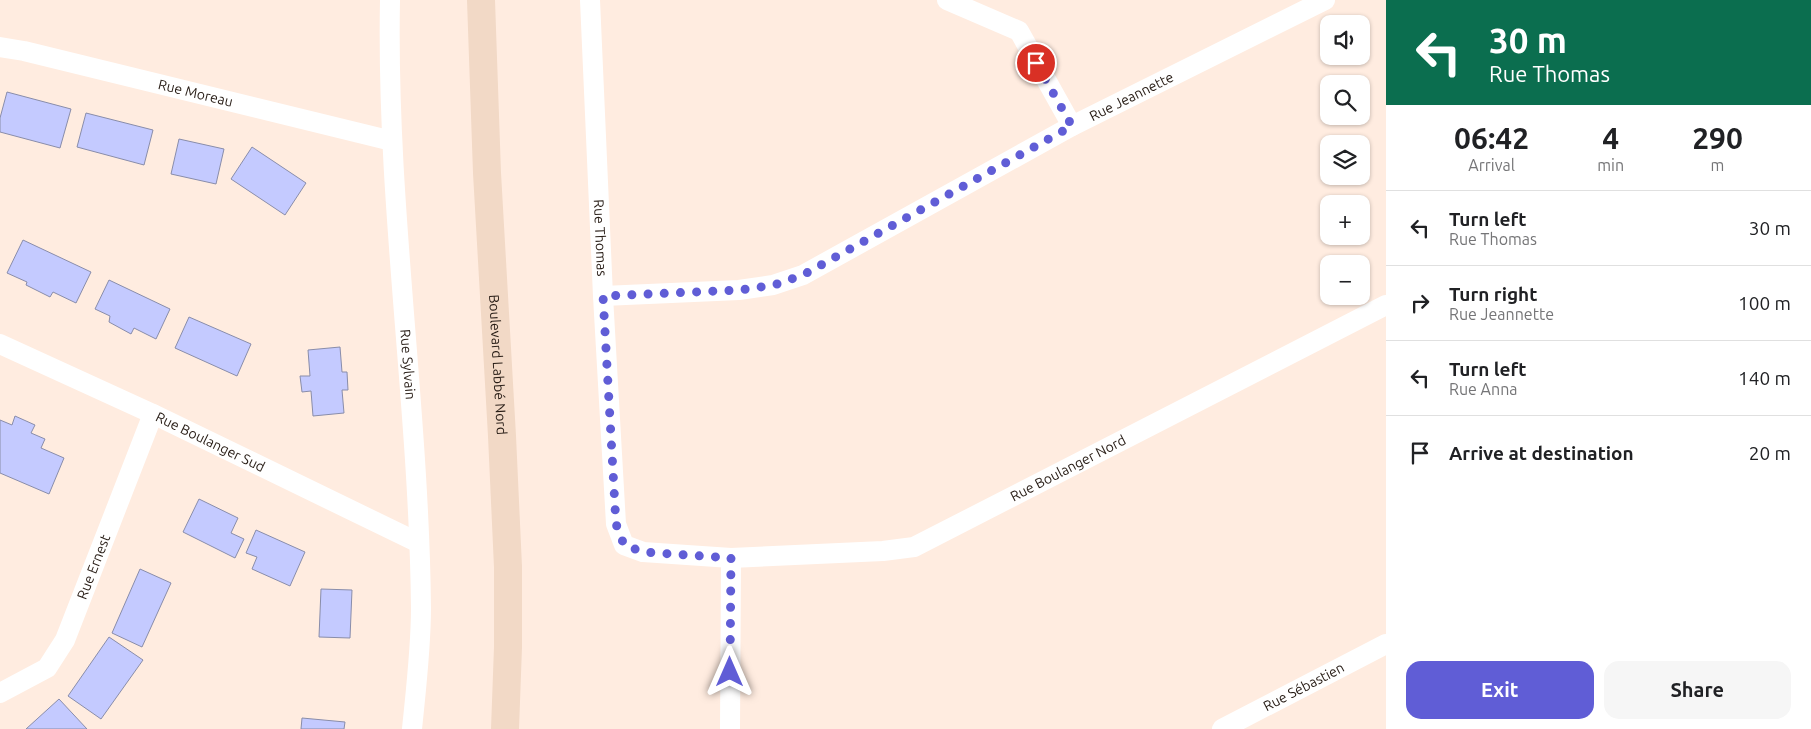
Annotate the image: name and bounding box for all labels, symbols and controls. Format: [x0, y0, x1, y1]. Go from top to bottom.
map controls [1320, 15, 1370, 305]
button: sound [1320, 15, 1370, 65]
icon: left [1406, 20, 1471, 85]
text: 30 m [1489, 20, 1567, 60]
pin [1015, 42, 1057, 84]
icon: arrive [1022, 49, 1050, 77]
text: Rue Thomas [1489, 61, 1610, 86]
street label: Rue Jeannette [1087, 69, 1176, 124]
button: search [1320, 75, 1370, 125]
street label: Rue Moreau [157, 76, 235, 110]
text: 06:42 [1454, 121, 1529, 155]
text: 4 [1602, 121, 1619, 155]
text: 290 [1692, 121, 1743, 155]
button: layers [1320, 135, 1370, 185]
text: Arrival [1468, 156, 1515, 174]
text: min [1597, 156, 1624, 174]
text: m [1711, 156, 1724, 174]
button: + [1320, 195, 1370, 245]
street label: Rue Thomas [591, 199, 610, 277]
text: Turn left [1449, 208, 1527, 230]
icon: left [1406, 214, 1434, 242]
text: 30 m [1749, 217, 1791, 239]
text: Rue Thomas [1449, 230, 1537, 248]
button: − [1320, 255, 1370, 305]
text: Turn right [1449, 283, 1537, 305]
icon: right [1406, 289, 1434, 317]
text: 100 m [1738, 292, 1791, 314]
street label: Boulevard Labbé Nord [486, 294, 510, 435]
text: Rue Jeannette [1449, 305, 1554, 323]
street label: Rue Sylvain [397, 329, 419, 400]
text: Turn left [1449, 358, 1527, 380]
icon: left [1406, 364, 1434, 392]
text: 140 m [1738, 367, 1791, 389]
text: Rue Anna [1449, 380, 1518, 398]
street label: Rue Boulanger Sud [153, 409, 268, 475]
street label: Rue Boulanger Nord [1007, 432, 1128, 504]
icon: arrive [1406, 439, 1434, 467]
text: Arrive at destination [1449, 442, 1634, 464]
text: 20 m [1749, 442, 1791, 464]
street label: Rue Ernest [74, 532, 113, 602]
position arrow [703, 645, 755, 697]
street label: Rue Sébastien [1261, 659, 1347, 714]
button: Exit [1406, 661, 1594, 719]
button: Share [1604, 661, 1791, 719]

